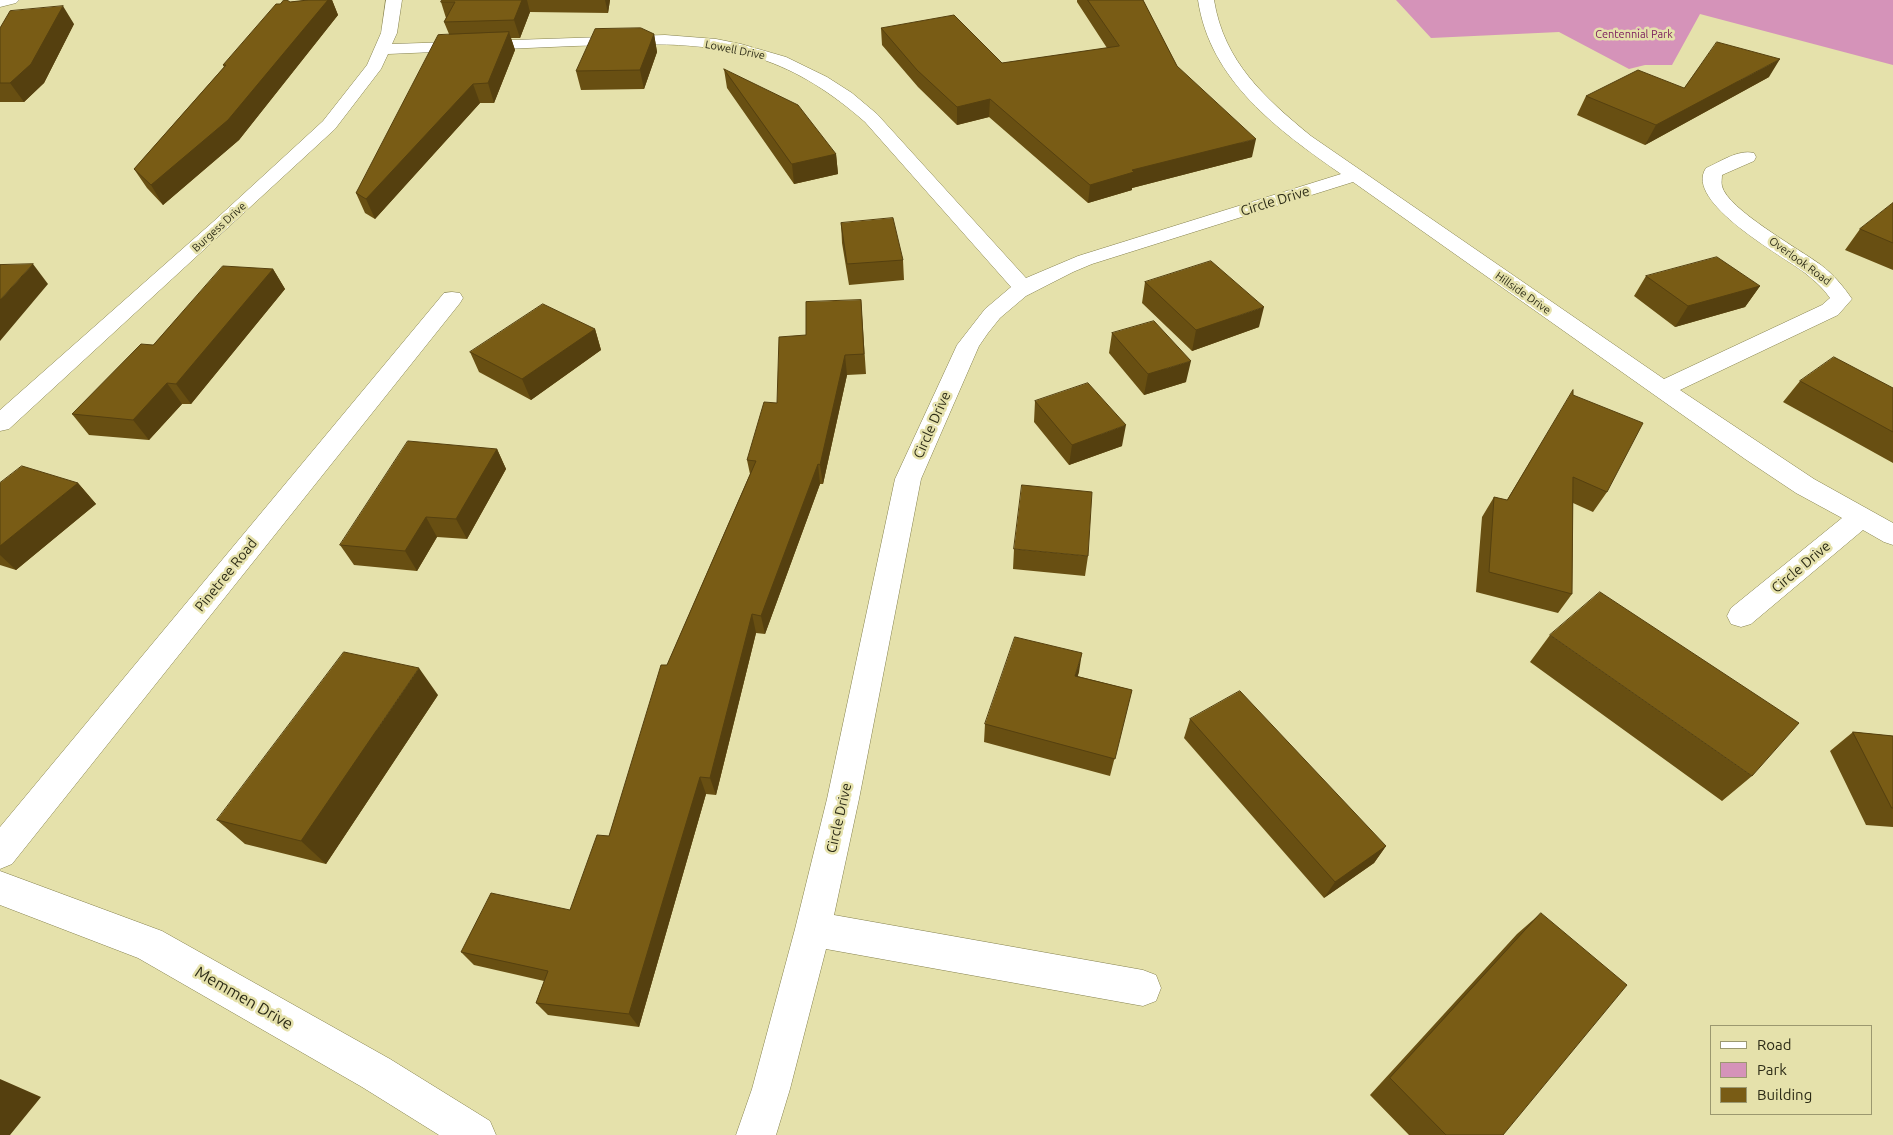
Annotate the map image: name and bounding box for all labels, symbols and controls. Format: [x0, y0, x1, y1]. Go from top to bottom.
park label: Centennial Park [1595, 27, 1673, 41]
street label: Lowell Drive [704, 38, 766, 62]
street label: Circle Drive [1238, 183, 1312, 219]
street label: Burgess Drive [189, 199, 249, 255]
street label: Overlook Road [1766, 234, 1834, 288]
street label: Hillside Drive [1493, 269, 1553, 317]
street label: Circle Drive [910, 389, 954, 461]
street label: Pinetree Road [191, 535, 261, 615]
street label: Circle Drive [1768, 538, 1834, 596]
street label: Circle Drive [823, 781, 855, 855]
street label: Memmen Drive [192, 962, 296, 1034]
legend [1710, 1025, 1873, 1115]
text: Road [1757, 1036, 1792, 1053]
text: Park [1757, 1061, 1787, 1078]
text: Building [1757, 1086, 1812, 1103]

